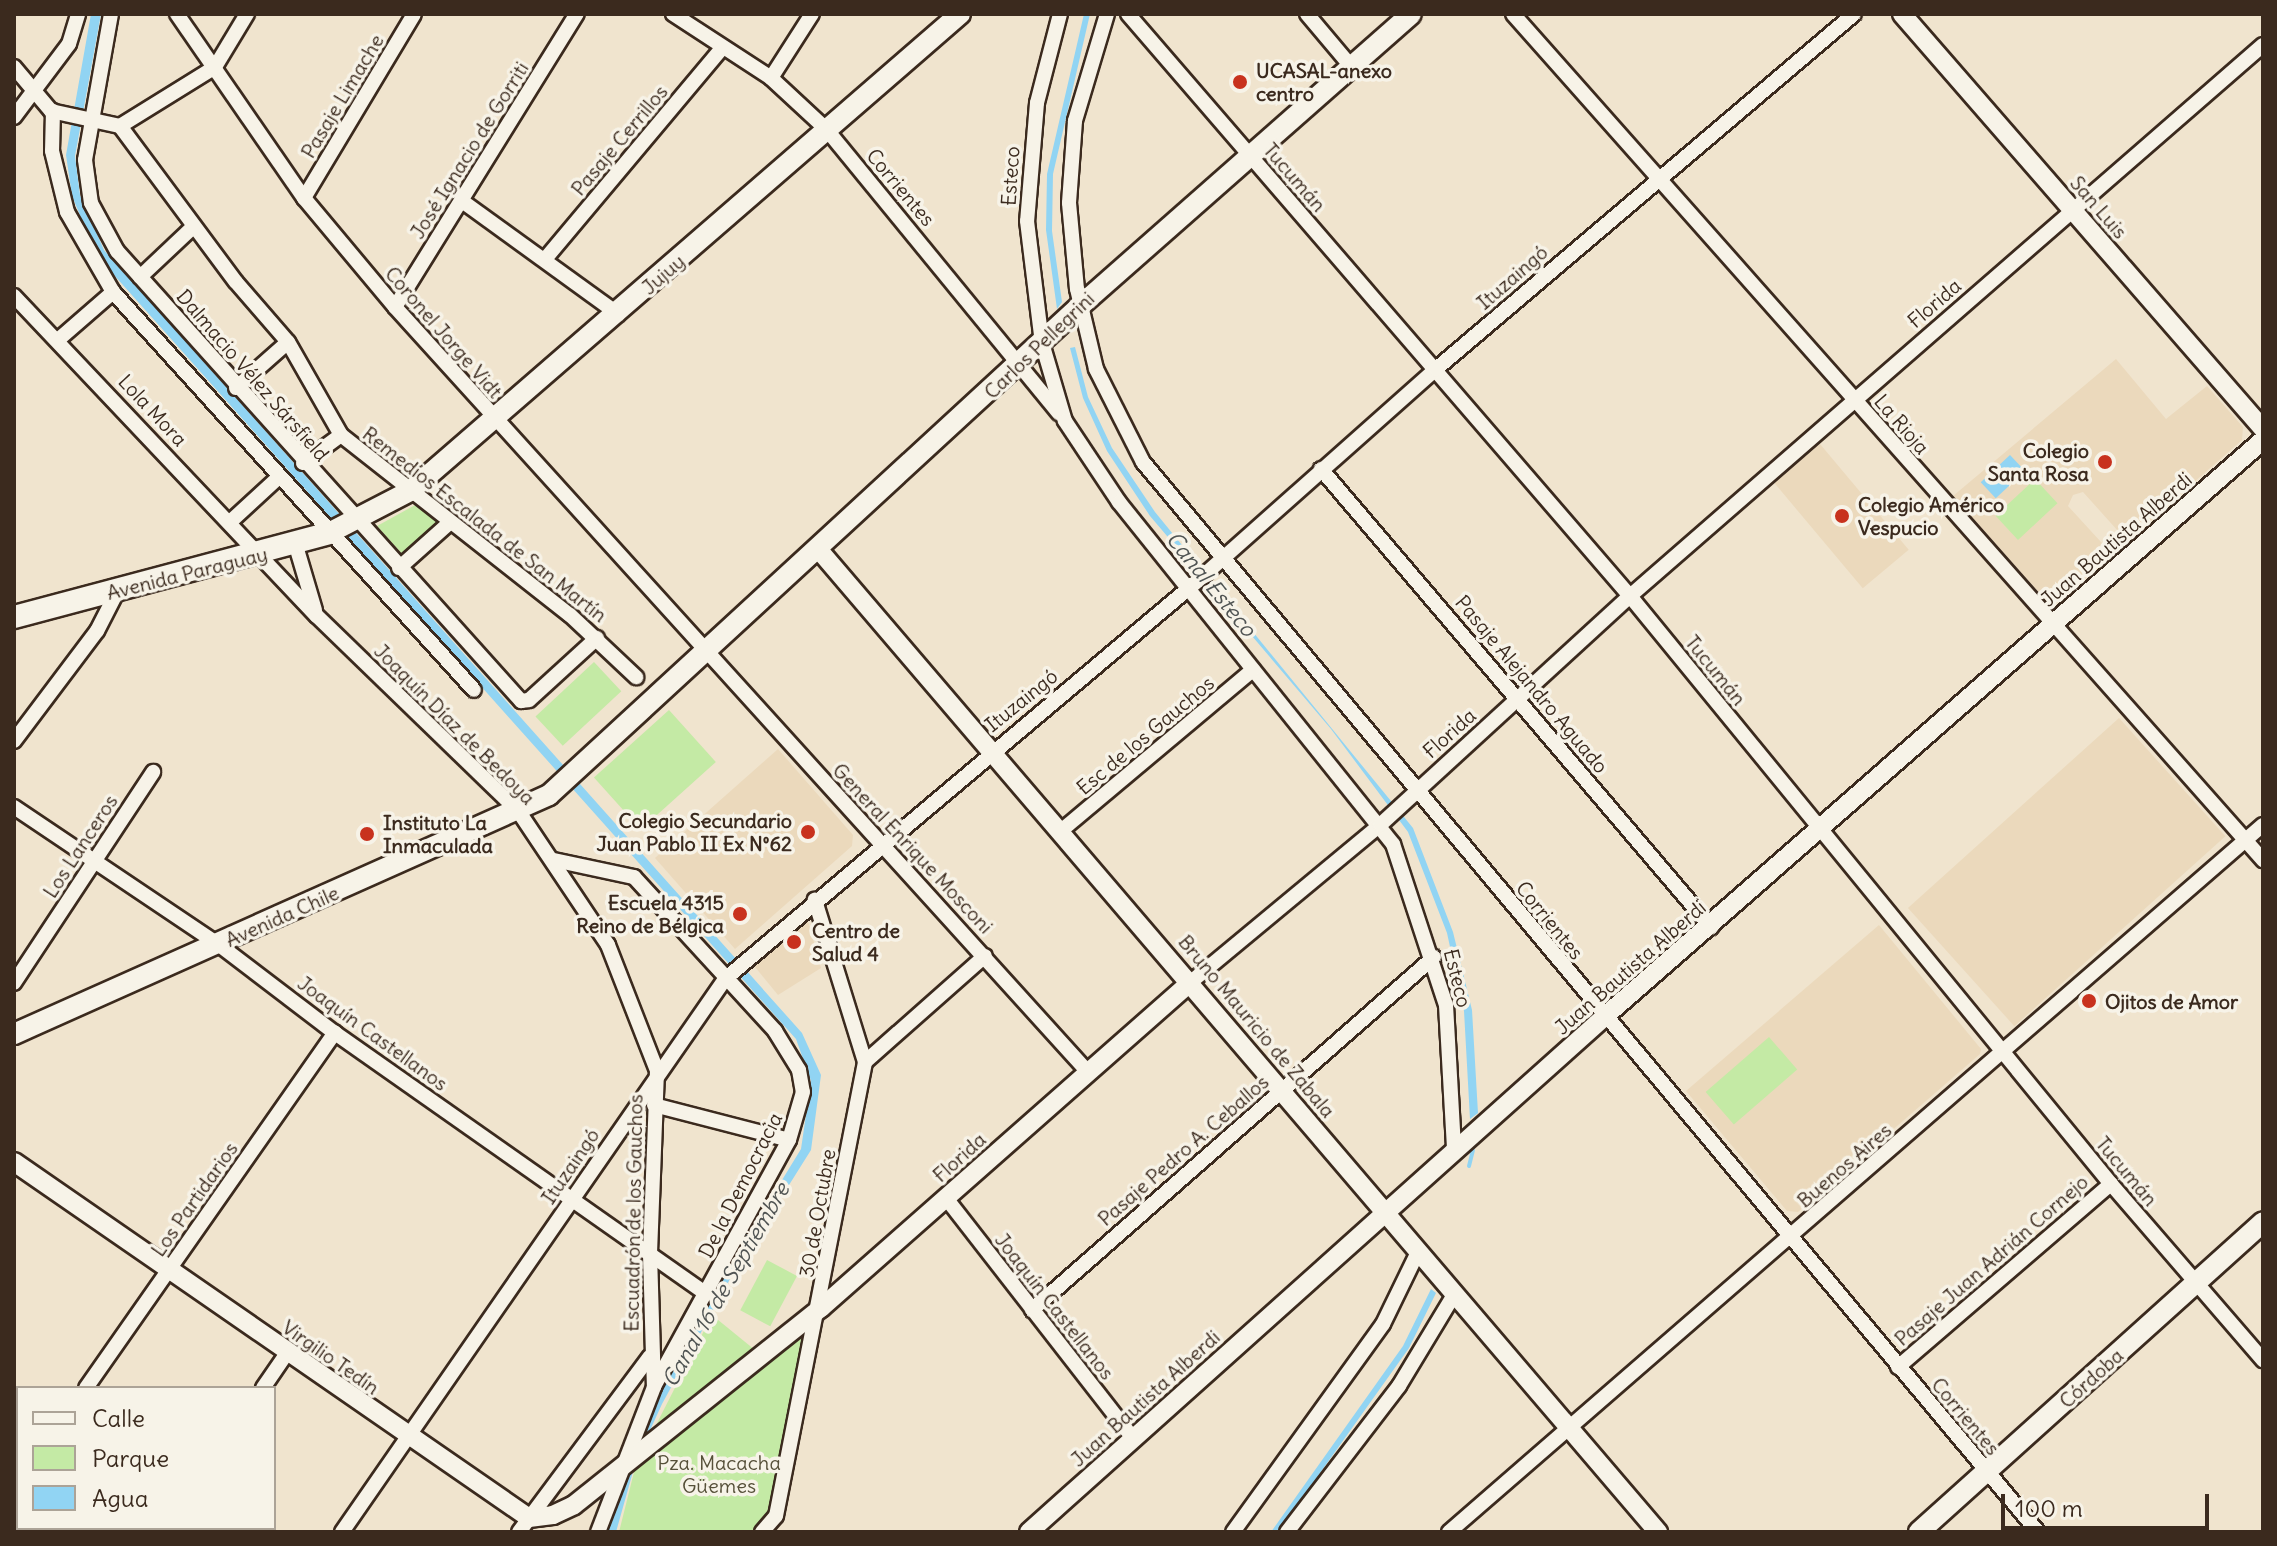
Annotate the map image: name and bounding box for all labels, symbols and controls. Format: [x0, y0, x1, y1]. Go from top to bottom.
street label: Pasaje Limache [296, 30, 388, 162]
street label: José Ignacio de Gorriti [405, 57, 533, 243]
place label: UCASAL-anexo centro [1256, 58, 1392, 105]
marker: UCASAL-anexo centro [1231, 73, 1249, 91]
street label: Pasaje Cerrillos [566, 80, 672, 200]
street label: Tucumán [1259, 138, 1331, 216]
street label: Corrientes [862, 143, 940, 231]
street label: Esteco [996, 146, 1024, 206]
street label: San Luis [2065, 171, 2133, 243]
street label: Ituzaingó [1472, 240, 1552, 314]
street label: Jujuy [637, 249, 689, 299]
street label: Coronel Jorge Vidt [380, 261, 508, 403]
street label: Florida [1902, 273, 1966, 333]
street label: Dalmacio Vélez Sársfield [172, 284, 334, 466]
street label: Carlos Pellegrini [979, 286, 1099, 404]
street label: Lola Mora [114, 369, 192, 451]
street label: La Rioja [1870, 389, 1934, 459]
street label: Remedios Escalada de San Martín [358, 421, 612, 627]
place label: Colegio Santa Rosa [1988, 438, 2089, 485]
marker: Colegio Santa Rosa [2096, 453, 2114, 471]
street label: Juan Bautista Alberdi [2036, 467, 2196, 611]
place label: Colegio Américo Vespucio [1858, 492, 2004, 539]
marker: Colegio Américo Vespucio [1833, 507, 1851, 525]
water label: Canal Esteco [1161, 526, 1261, 642]
street label: Avenida Paraguay [104, 541, 270, 605]
street label: Pasaje Alejandro Aguado [1451, 590, 1613, 778]
street label: Tucumán [1681, 630, 1751, 710]
street label: Joaquín Díaz de Bedoya [370, 639, 540, 809]
street label: Ituzaingó [980, 664, 1062, 736]
street label: Esc de los Gauchos [1071, 671, 1219, 799]
street label: Florida [1418, 703, 1480, 763]
street label: General Enrique Mosconi [828, 758, 998, 938]
street label: Los Lanceros [38, 790, 122, 902]
place label: Colegio Secundario Juan Pablo II Ex N°62 [597, 808, 792, 855]
place label: Instituto La Inmaculada [383, 810, 493, 857]
marker: Colegio Secundario Juan Pablo II Ex N°62 [799, 823, 817, 841]
marker: Instituto La Inmaculada [358, 825, 376, 843]
street label: Corrientes [1511, 876, 1589, 964]
street label: Avenida Chile [222, 880, 342, 952]
place label: Escuela 4315 Reino de Bélgica [576, 890, 724, 937]
street label: Juan Bautista Alberdi [1550, 895, 1710, 1039]
marker: Escuela 4315 Reino de Bélgica [731, 905, 749, 923]
place label: Centro de Salud 4 [812, 918, 900, 965]
street label: Bruno Mauricio de Zabala [1174, 930, 1340, 1122]
marker: Centro de Salud 4 [783, 931, 805, 953]
street label: Esteco [1439, 946, 1477, 1010]
street label: Joaquín Castellanos [293, 971, 453, 1095]
place label: Ojitos de Amor [2105, 989, 2238, 1013]
marker: Ojitos de Amor [2080, 992, 2098, 1010]
street label: Pasaje Pedro A. Ceballos [1093, 1069, 1273, 1231]
street label: Escuadrón de los Gauchos [619, 1094, 647, 1332]
street label: De la Democracia [693, 1108, 787, 1262]
street label: Buenos Aires [1792, 1118, 1896, 1212]
street label: Ituzaingó [536, 1124, 604, 1208]
street label: Florida [928, 1127, 990, 1187]
street label: Tucumán [2091, 1131, 2163, 1211]
street label: Los Partidarios [146, 1137, 242, 1261]
street label: 30 de Octubre [794, 1147, 840, 1279]
street label: Pasaje Juan Adrián Cornejo [1889, 1169, 2093, 1351]
water label: Canal 16 de Septiembre [657, 1178, 795, 1392]
street label: Joaquín Castellanos [990, 1228, 1120, 1384]
street label: Virgilio Tedín [278, 1315, 384, 1399]
street label: Juan Bautista Alberdi [1066, 1325, 1224, 1471]
street label: Córdoba [2054, 1343, 2128, 1413]
street label: Corrientes [1927, 1372, 2005, 1460]
legend [16, 1386, 276, 1530]
text: Calle [92, 1403, 145, 1433]
text: Parque [92, 1443, 169, 1473]
park label: Pza. Macacha Güemes [657, 1451, 781, 1498]
scale bar [2005, 1478, 2213, 1528]
text: Agua [92, 1483, 148, 1513]
text: 100 m [2015, 1493, 2083, 1523]

